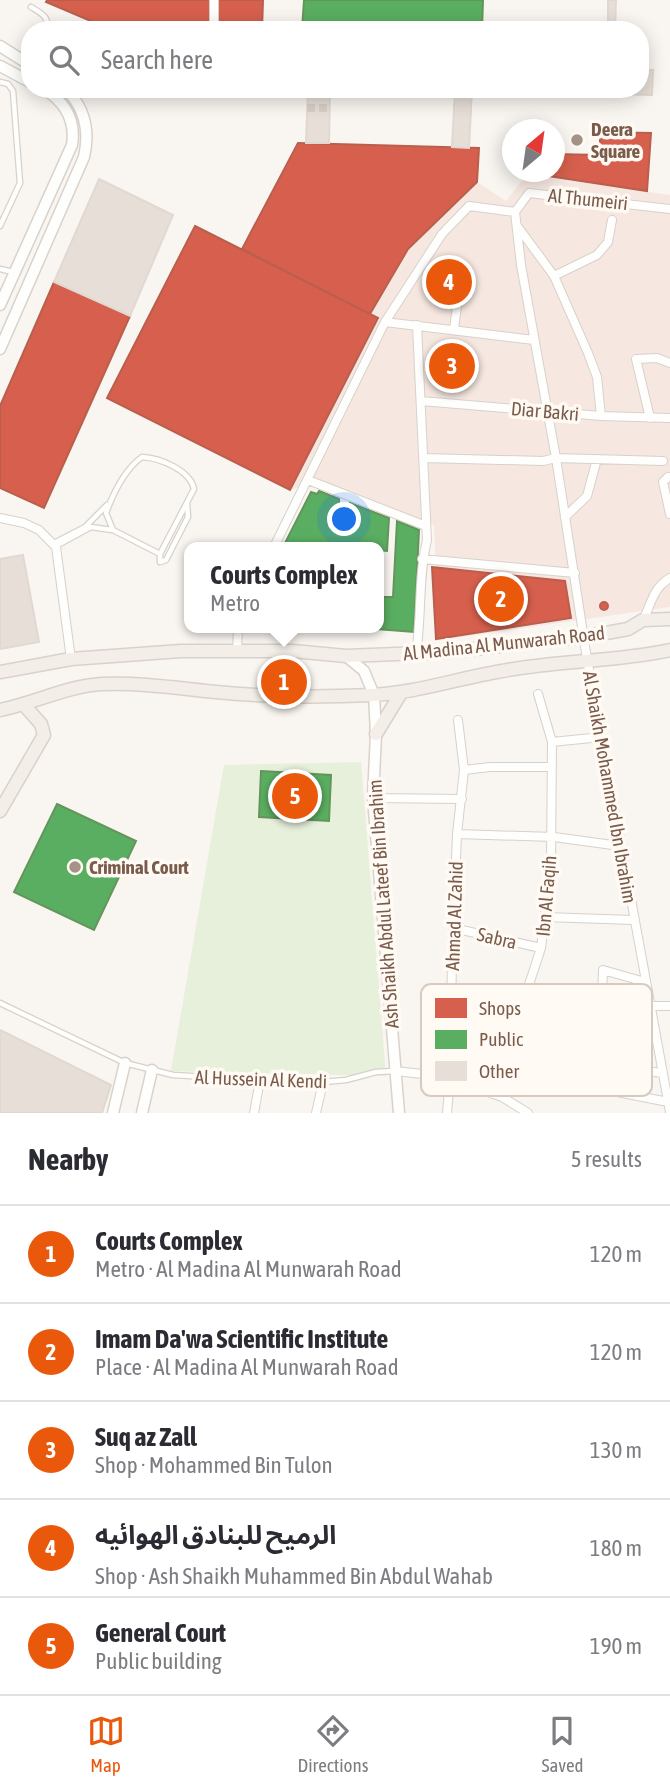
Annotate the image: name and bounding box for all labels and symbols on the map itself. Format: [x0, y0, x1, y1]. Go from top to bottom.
place label: Deera Square [591, 118, 641, 162]
north arrow [502, 119, 565, 182]
marker: Deera Square [569, 132, 585, 148]
street label: Al Thumeiri [547, 184, 629, 214]
pin: 4 [426, 256, 472, 308]
pin: 3 [429, 340, 475, 392]
street label: Diar Bakri [510, 397, 580, 425]
your location [327, 502, 361, 536]
pin: 2 [478, 573, 524, 625]
street label: Al Madina Al Munwarah Road [402, 621, 606, 665]
pin: 1 [261, 656, 307, 708]
street label: Al Shaikh Mohammed Ibn Ibrahim [579, 669, 641, 905]
pin: 5 [272, 770, 318, 822]
street label: Ash Shaikh Abdul Lateef Bin Ibrahim [363, 779, 403, 1029]
street label: Ibn Al Faqih [531, 855, 561, 937]
place label: Criminal Court [89, 856, 189, 878]
marker: Criminal Court [67, 859, 83, 875]
street label: Ahmad Al Zahid [441, 861, 467, 971]
street label: Sabra [475, 923, 519, 953]
legend [421, 984, 652, 1096]
text: Shops [479, 997, 521, 1019]
text: Public [479, 1028, 524, 1050]
text: Other [479, 1060, 519, 1082]
street label: Al Hussein Al Kendi [194, 1066, 328, 1092]

